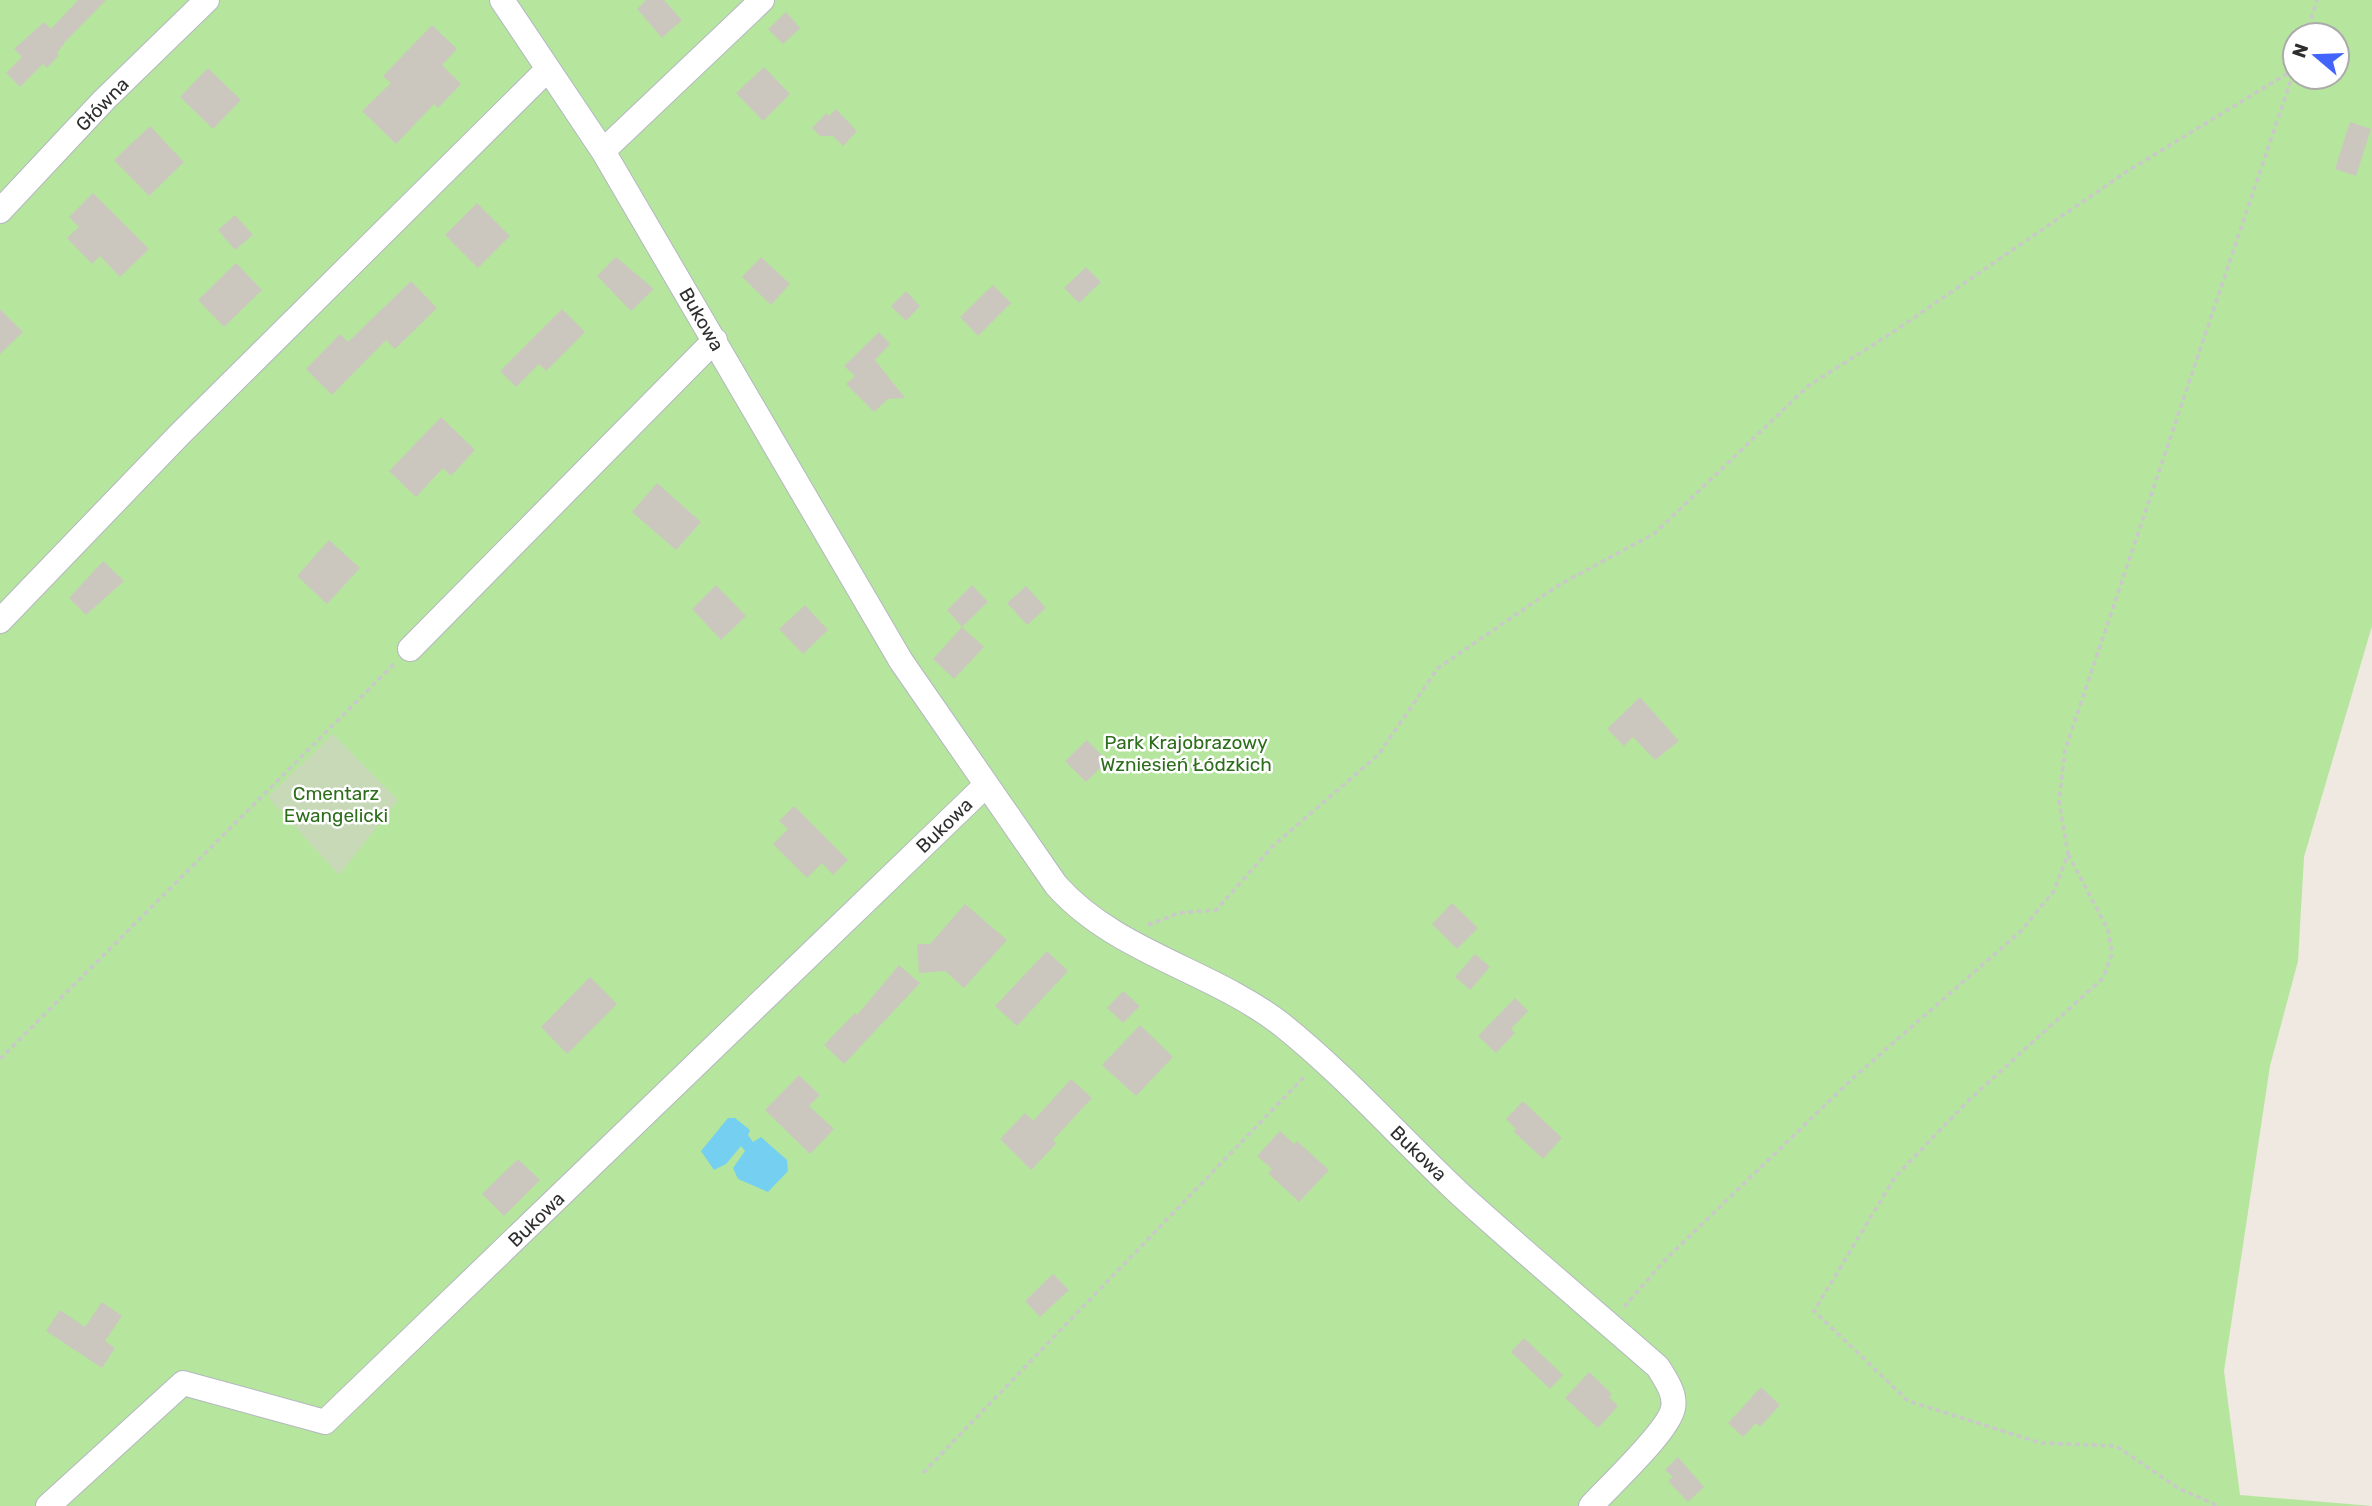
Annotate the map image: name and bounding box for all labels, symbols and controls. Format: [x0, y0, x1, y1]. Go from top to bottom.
north arrow [2281, 21, 2351, 91]
text: N [2287, 40, 2313, 61]
street label: Główna [71, 73, 134, 136]
street label: Bukowa [674, 283, 729, 355]
park label: Park Krajobrazowy Wzniesień Łódzkich [1100, 731, 1272, 776]
park label: Cmentarz Ewangelicki [284, 782, 388, 827]
street label: Bukowa [911, 793, 977, 858]
street label: Bukowa [1386, 1121, 1452, 1186]
street label: Bukowa [503, 1187, 569, 1252]

